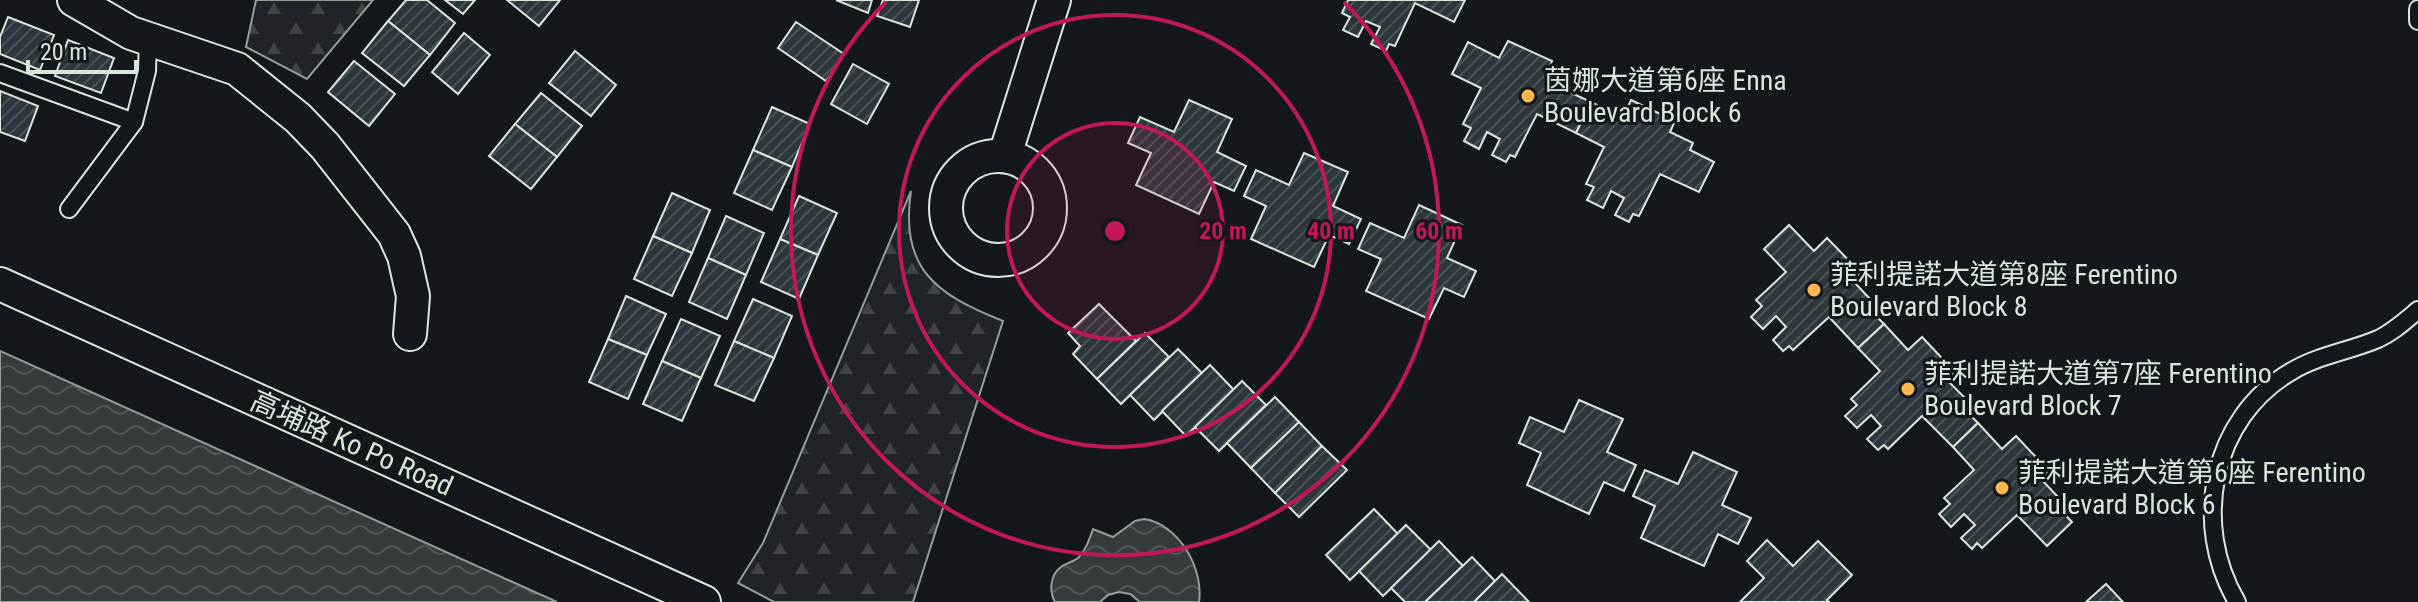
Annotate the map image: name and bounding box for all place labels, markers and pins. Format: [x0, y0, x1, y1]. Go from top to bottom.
place label: 茵娜大道第6座 Enna Boulevard Block 6 [1544, 64, 1787, 129]
marker: 茵娜大道第6座 Enna Boulevard Block 6 [1519, 87, 1537, 105]
centre of rings [1101, 217, 1129, 245]
place label: 菲利提諾大道第8座 Ferentino Boulevard Block 8 [1830, 258, 2178, 323]
marker: 菲利提諾大道第8座 Ferentino Boulevard Block 8 [1805, 281, 1823, 299]
place label: 菲利提諾大道第7座 Ferentino Boulevard Block 7 [1924, 357, 2272, 422]
marker: 菲利提諾大道第7座 Ferentino Boulevard Block 7 [1899, 380, 1917, 398]
place label: 菲利提諾大道第6座 Ferentino Boulevard Block 6 [2018, 456, 2366, 521]
marker: 菲利提諾大道第6座 Ferentino Boulevard Block 6 [1993, 479, 2011, 497]

